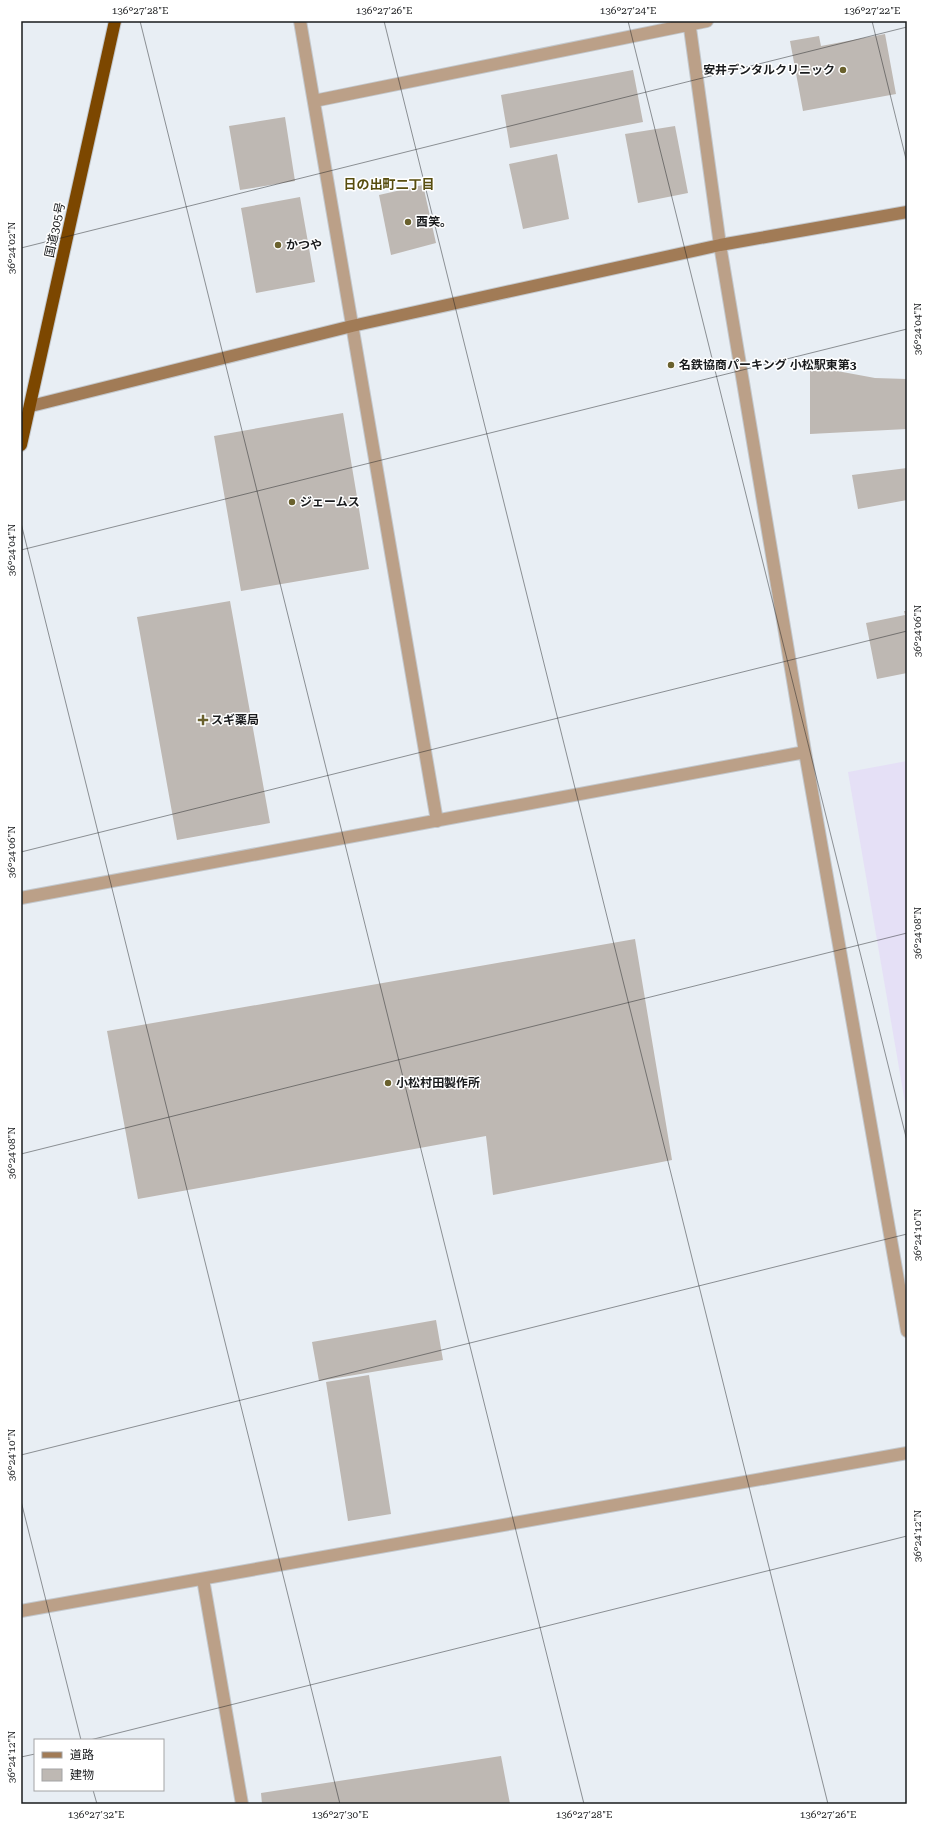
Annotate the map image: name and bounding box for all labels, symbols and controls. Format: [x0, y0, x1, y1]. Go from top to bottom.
text: 136°27'28"E [112, 5, 168, 16]
text: 136°27'26"E [356, 5, 412, 16]
text: 136°27'24"E [600, 5, 656, 16]
text: 136°27'22"E [844, 5, 900, 16]
place label: 安井デンタルクリニック [703, 63, 835, 77]
marker: 安井デンタルクリニック [838, 65, 848, 75]
district label: 日の出町二丁目 [343, 177, 435, 192]
street label: 国道305号 [42, 201, 68, 259]
place label: 酉笑。 [416, 215, 452, 229]
marker: 酉笑。 [403, 217, 413, 227]
text: 36°24'02"N [6, 222, 17, 274]
place label: かつや [286, 238, 322, 252]
marker: かつや [273, 240, 283, 250]
text: 36°24'04"N [912, 303, 923, 355]
place label: 名鉄協商パーキング 小松駅東第3 [679, 358, 857, 372]
marker: 名鉄協商パーキング 小松駅東第3 [666, 360, 676, 370]
place label: ジェームス [300, 495, 360, 509]
marker: ジェームス [287, 497, 297, 507]
text: 36°24'04"N [6, 524, 17, 576]
text: 36°24'06"N [912, 605, 923, 657]
place label: スギ薬局 [211, 713, 259, 727]
marker: スギ薬局 [198, 715, 208, 725]
text: 36°24'06"N [6, 826, 17, 878]
text: 36°24'08"N [912, 907, 923, 959]
place label: 小松村田製作所 [396, 1076, 480, 1090]
marker: 小松村田製作所 [383, 1078, 393, 1088]
text: 36°24'08"N [6, 1127, 17, 1179]
text: 36°24'10"N [912, 1209, 923, 1261]
text: 36°24'10"N [6, 1429, 17, 1481]
text: 36°24'12"N [912, 1510, 923, 1562]
text: 36°24'12"N [6, 1731, 17, 1783]
legend [34, 1739, 164, 1791]
text: 道路 [70, 1748, 94, 1762]
text: 建物 [70, 1768, 94, 1782]
text: 136°27'32"E [68, 1809, 124, 1820]
text: 136°27'30"E [312, 1809, 368, 1820]
text: 136°27'28"E [556, 1809, 612, 1820]
text: 136°27'26"E [800, 1809, 856, 1820]

